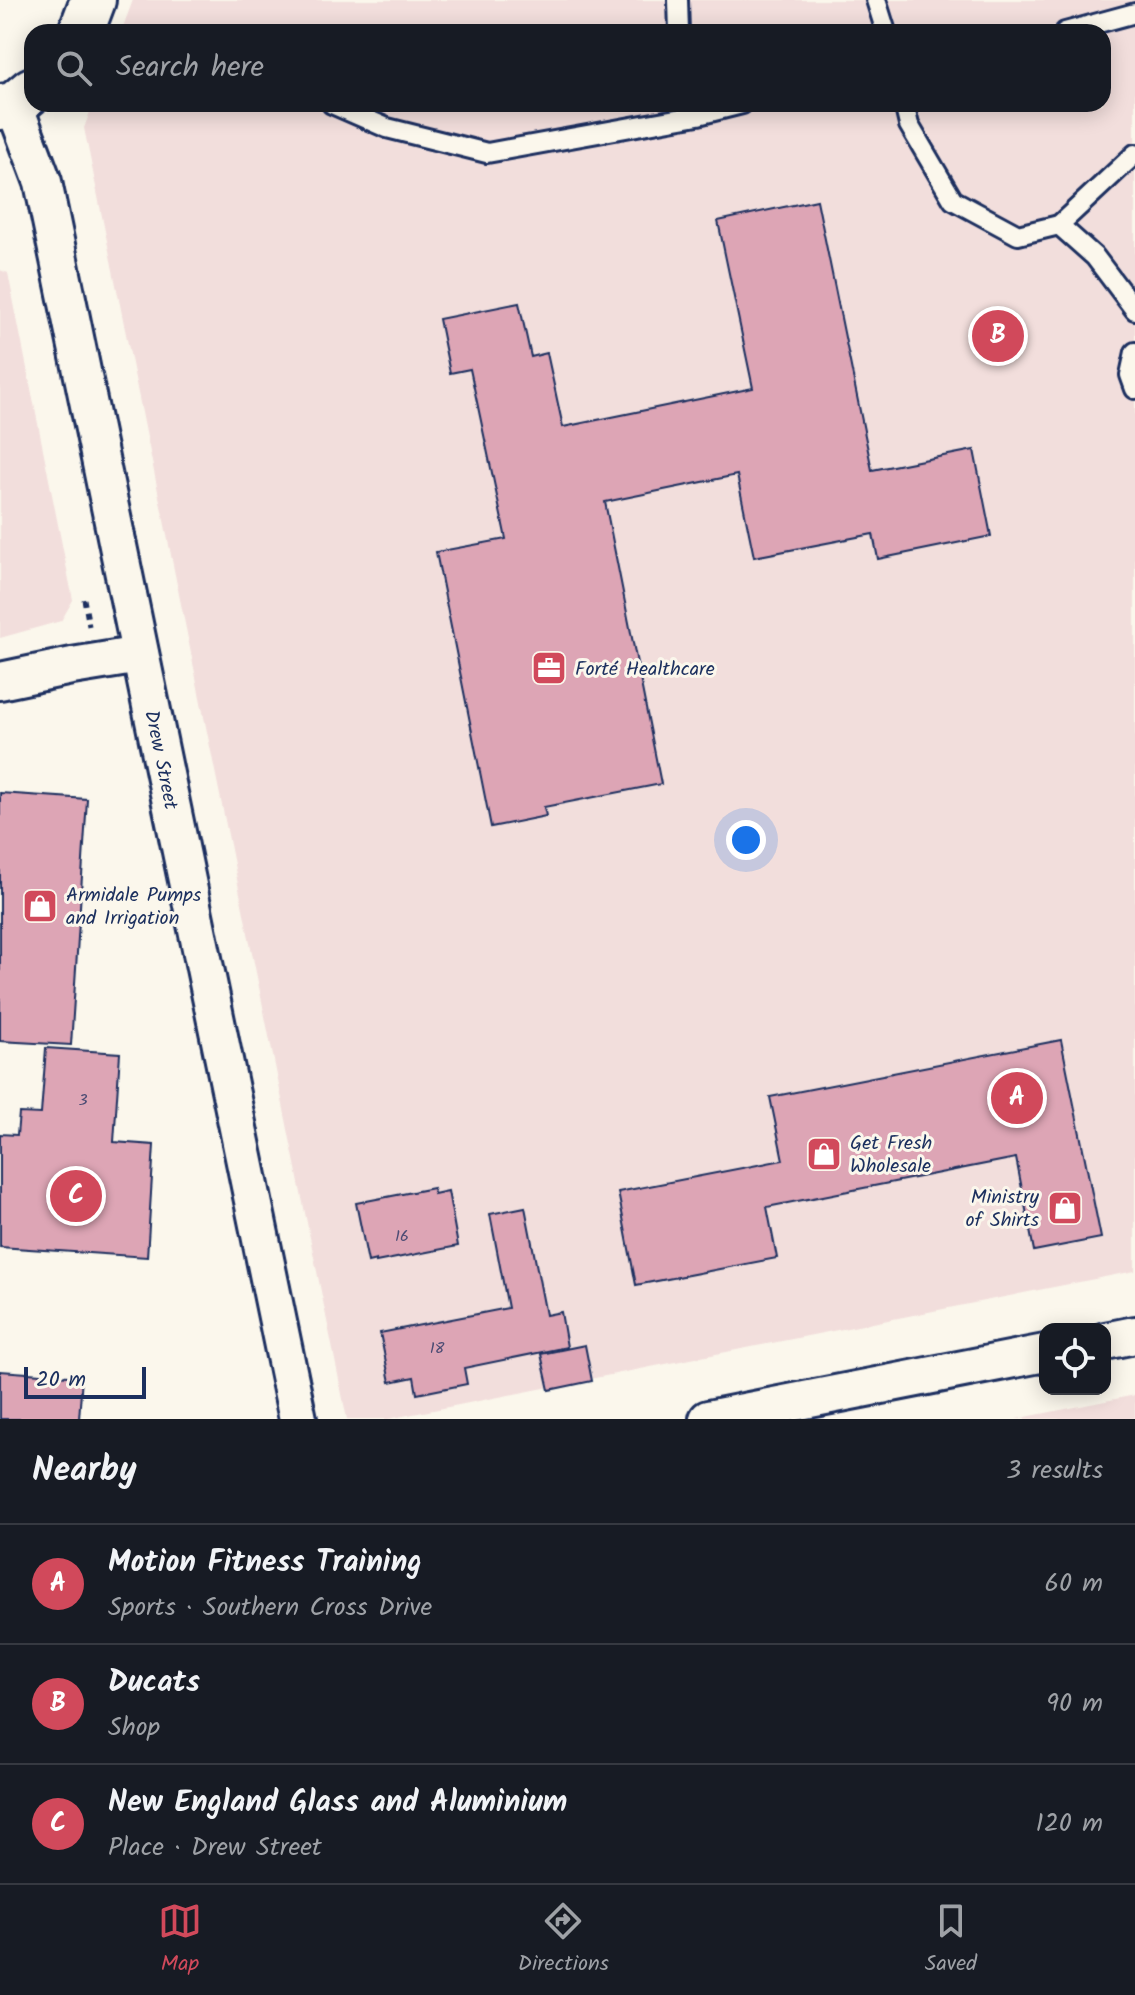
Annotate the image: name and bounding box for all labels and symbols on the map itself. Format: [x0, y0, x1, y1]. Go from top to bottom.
pin: B [972, 306, 1024, 366]
office icon: Forté Healthcare [530, 649, 568, 687]
place label: Forté Healthcare [575, 654, 715, 686]
street label: Drew Street [134, 707, 186, 813]
your location [726, 820, 766, 860]
place label: Armidale Pumps and Irrigation [66, 880, 202, 935]
shop icon: Armidale Pumps and Irrigation [21, 887, 59, 925]
pin: A [991, 1068, 1043, 1128]
house number: 3 [78, 1088, 88, 1113]
place label: Get Fresh Wholesale [850, 1128, 932, 1183]
shop icon: Get Fresh Wholesale [805, 1135, 843, 1173]
pin: C [50, 1166, 102, 1226]
place label: Ministry of Shirts [965, 1182, 1040, 1237]
shop icon: Ministry of Shirts [1046, 1189, 1084, 1227]
house number: 16 [395, 1224, 409, 1249]
house number: 18 [430, 1336, 445, 1361]
scale bar [24, 1363, 146, 1399]

